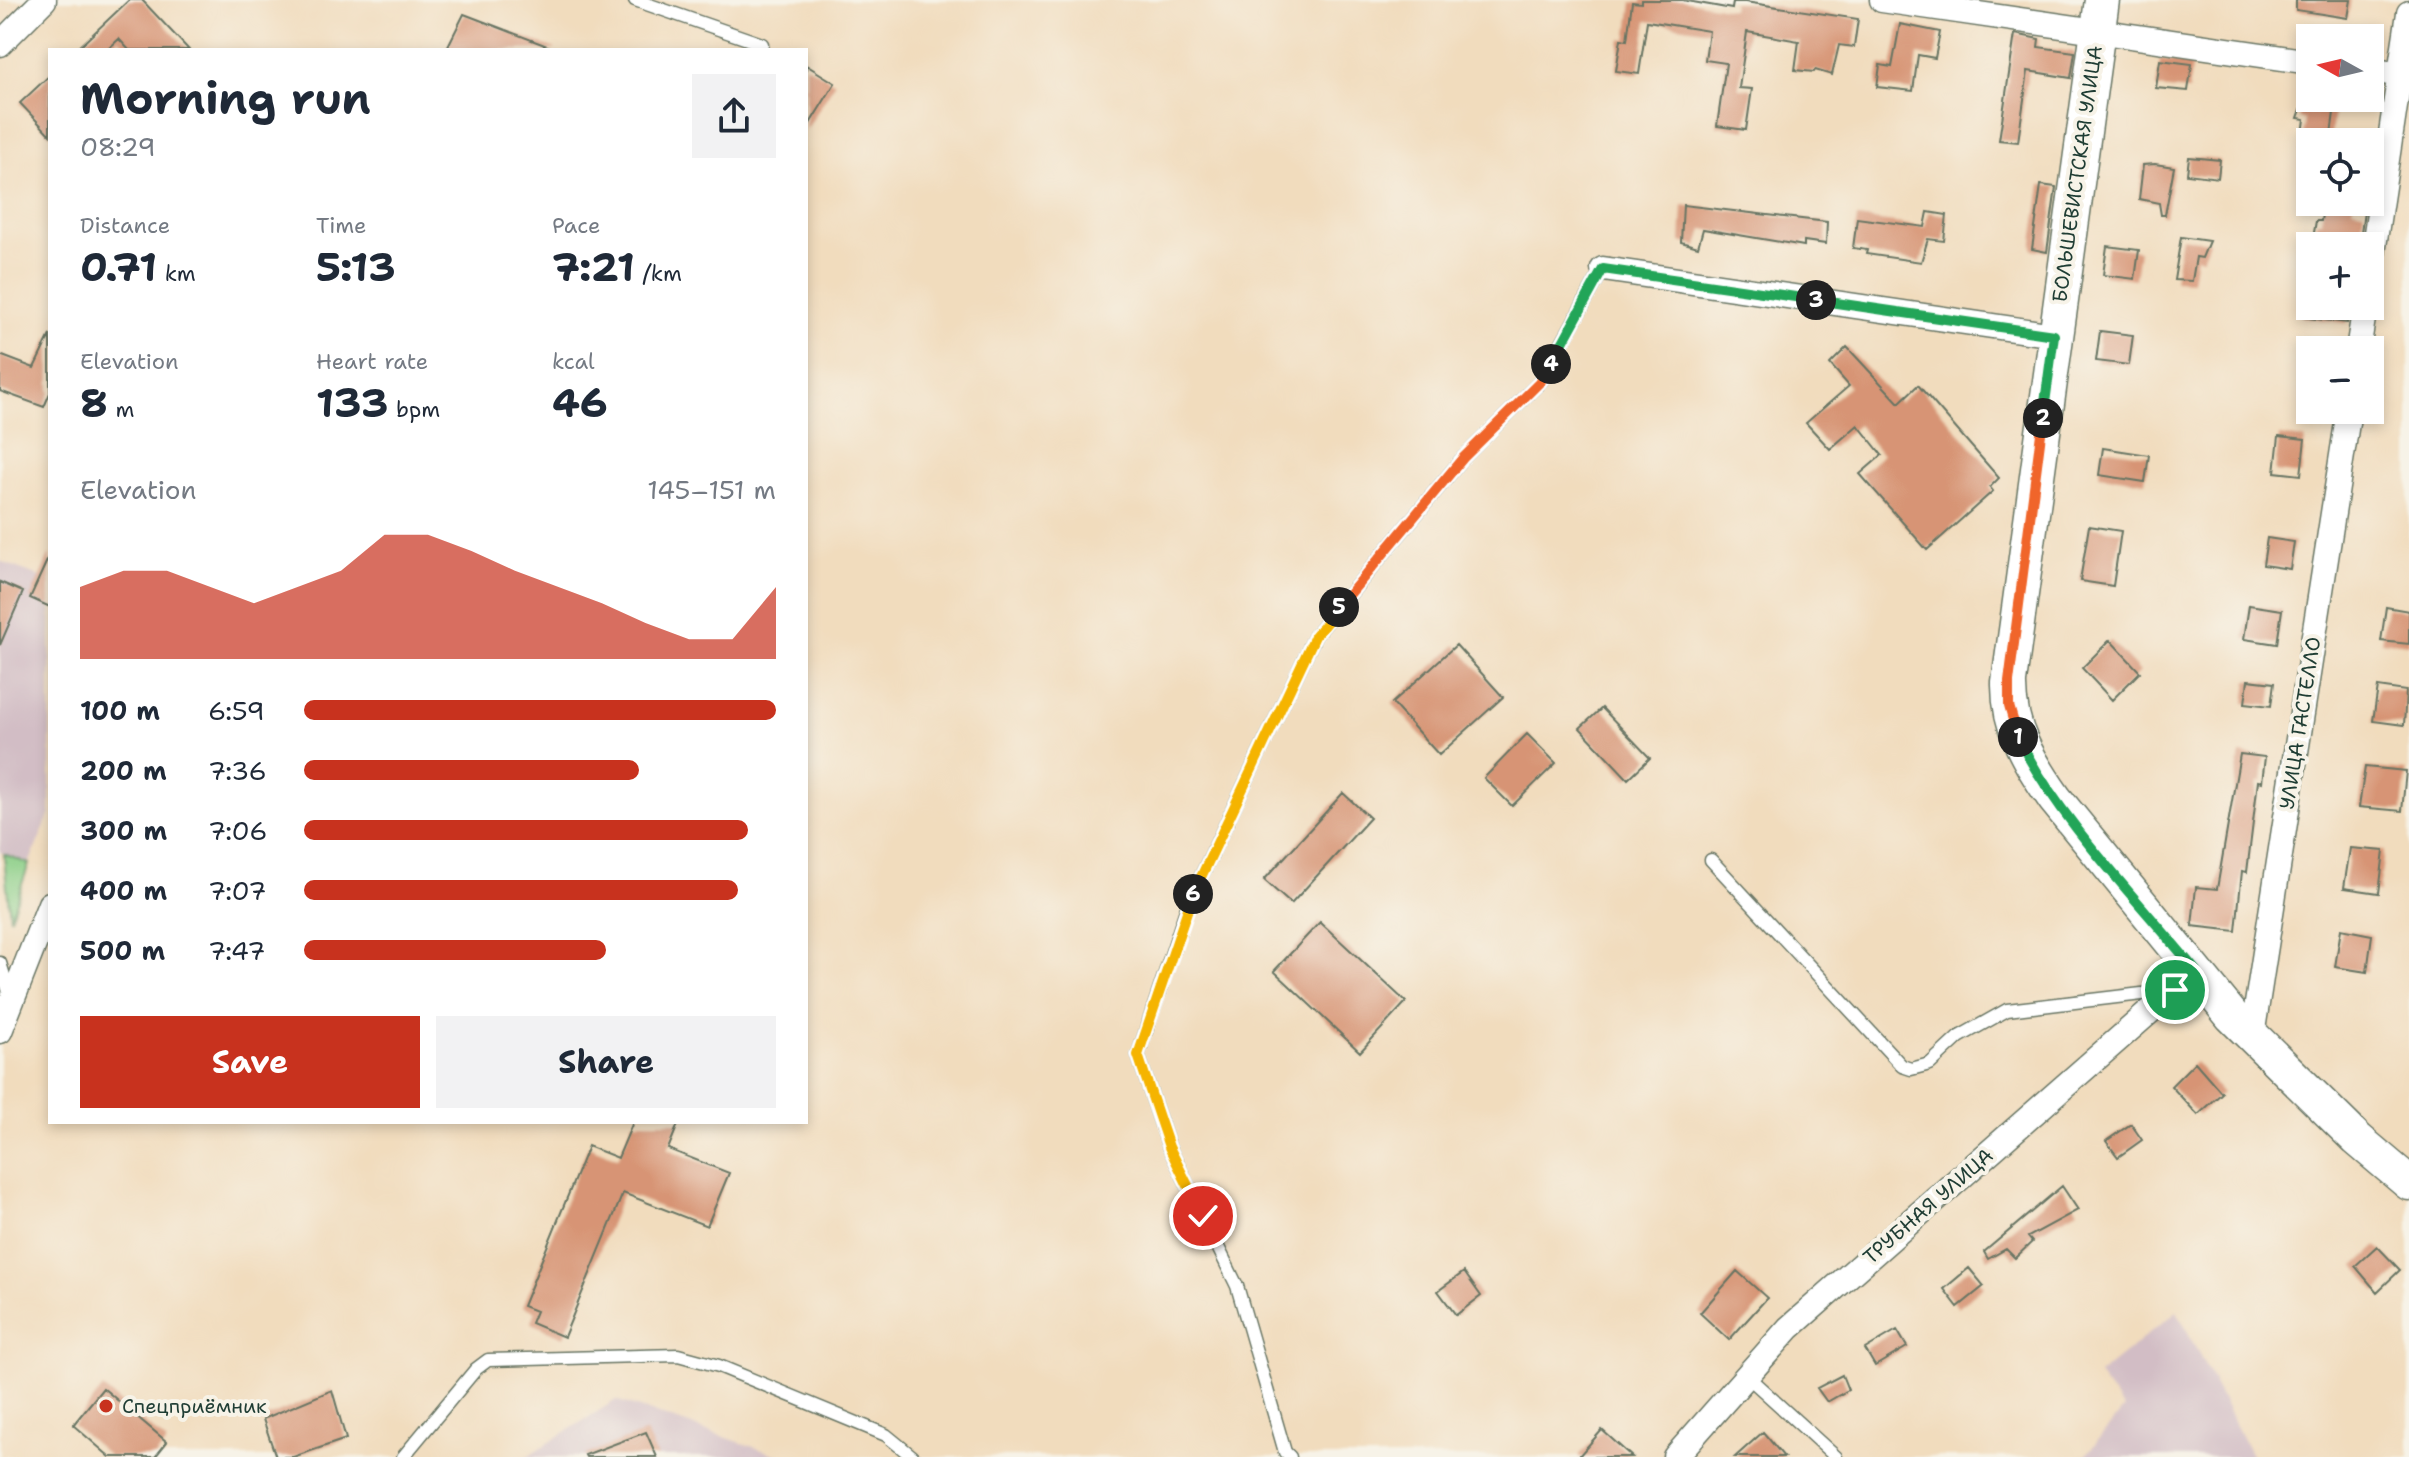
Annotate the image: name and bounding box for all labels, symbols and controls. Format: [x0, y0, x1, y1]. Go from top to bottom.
north arrow [2296, 24, 2384, 112]
map controls [2296, 24, 2384, 424]
street label: БОЛЬШЕВИСТСКАЯ УЛИЦА [2046, 44, 2108, 304]
text: Morning run [80, 69, 371, 128]
button: share [692, 74, 776, 158]
button: locate [2296, 128, 2384, 216]
text: 08:29 [80, 129, 156, 164]
text: Distance [80, 211, 170, 240]
text: Time [316, 211, 366, 240]
text: Pace [552, 211, 600, 240]
button: + [2296, 232, 2384, 320]
text: 0.71 [80, 240, 157, 294]
text: 5:13 [316, 240, 396, 294]
text: 7:21 [552, 240, 635, 294]
text: km [157, 259, 196, 288]
text: /km [635, 259, 682, 288]
pin: 3 [1796, 280, 1836, 320]
text: 3 [1808, 285, 1824, 314]
button: − [2296, 336, 2384, 424]
pin: 4 [1531, 344, 1571, 384]
text: Elevation [80, 347, 178, 376]
text: Heart rate [316, 347, 428, 376]
text: kcal [552, 347, 595, 376]
text: 4 [1543, 349, 1559, 378]
text: 8 [80, 376, 108, 430]
text: 133 [316, 376, 388, 430]
text: 46 [552, 376, 608, 430]
text: m [108, 395, 134, 424]
text: bpm [388, 395, 440, 424]
pin: 2 [2023, 398, 2063, 438]
text: 2 [2035, 403, 2051, 432]
text: Elevation [80, 472, 196, 507]
text: 145–151 m [647, 472, 776, 507]
pin: 5 [1319, 587, 1359, 627]
text: 5 [1332, 592, 1346, 621]
street label: УЛИЦА ГАСТЕЛЛО [2274, 635, 2326, 811]
text: 100 m [80, 693, 160, 728]
text: 6:59 [208, 693, 265, 728]
pin: 1 [1998, 717, 2038, 757]
text: 1 [2013, 722, 2023, 751]
text: 200 m [80, 753, 167, 788]
text: 7:36 [208, 753, 267, 788]
text: 300 m [80, 813, 167, 848]
text: 7:06 [208, 813, 267, 848]
text: 400 m [80, 873, 167, 908]
text: 7:07 [208, 873, 266, 908]
pin: 6 [1173, 874, 1213, 914]
text: 6 [1185, 879, 1201, 908]
text: 500 m [80, 933, 165, 968]
text: 7:47 [208, 933, 266, 968]
pin [2141, 956, 2209, 1024]
icon: arrive [2153, 968, 2197, 1012]
button: Save [80, 1016, 420, 1108]
button: Share [436, 1016, 776, 1108]
street label: ТРУБНАЯ УЛИЦА [1858, 1142, 1998, 1270]
pin [1169, 1182, 1237, 1250]
icon: check [1181, 1194, 1225, 1238]
place label: Спецприёмник [122, 1393, 267, 1419]
marker: Спецприёмник [97, 1397, 115, 1415]

